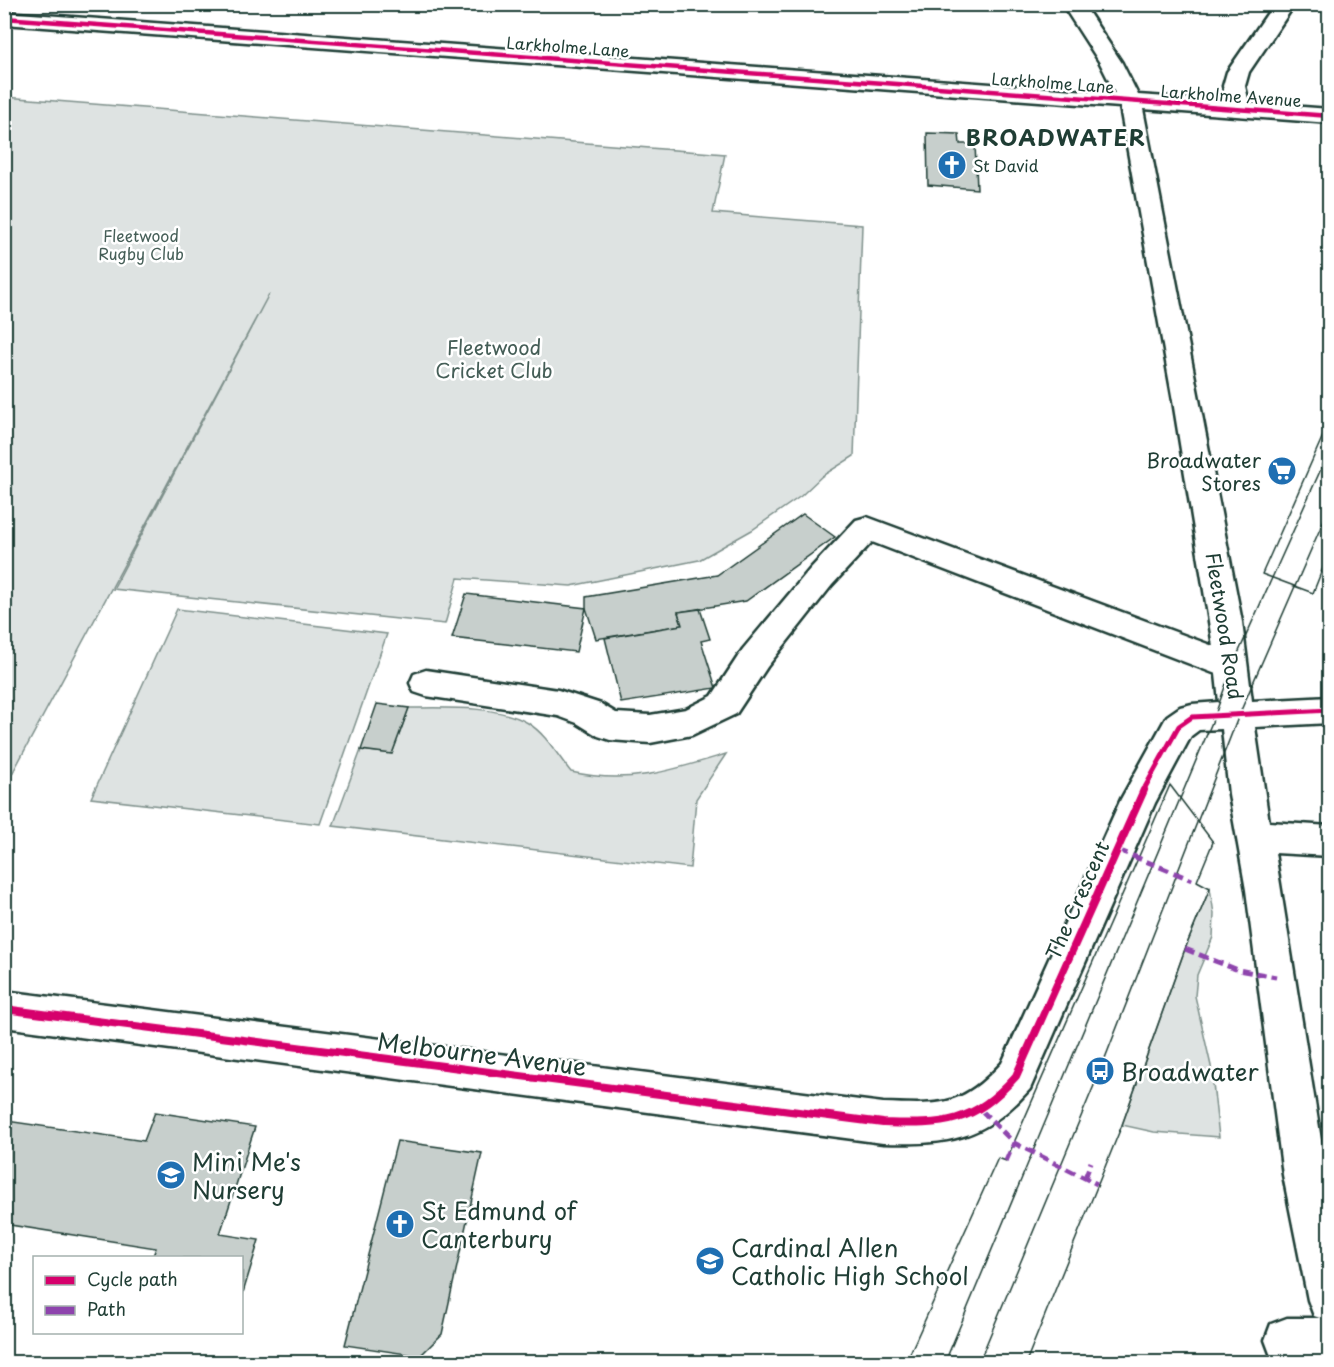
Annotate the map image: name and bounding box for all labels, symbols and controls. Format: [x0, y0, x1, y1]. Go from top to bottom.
street label: Larkholme Lane [506, 30, 630, 62]
street label: Larkholme Lane [991, 66, 1115, 98]
street label: Larkholme Avenue [1160, 78, 1302, 112]
district label: BROADWATER [966, 120, 1146, 153]
church icon: St David [936, 149, 968, 181]
place label: St David [973, 153, 1039, 177]
park label: Fleetwood Rugby Club [98, 223, 184, 265]
park label: Fleetwood Cricket Club [435, 332, 553, 385]
place label: Broadwater Stores [1146, 445, 1262, 498]
supermarket icon: Broadwater Stores [1266, 455, 1298, 487]
street label: Fleetwood Road [1199, 550, 1251, 702]
street label: The Crescent [1037, 836, 1117, 964]
street label: Melbourne Avenue [375, 1022, 589, 1084]
place label: Broadwater [1121, 1053, 1260, 1089]
bus stop icon: Broadwater [1084, 1055, 1116, 1087]
place label: Mini Me's Nursery [192, 1143, 301, 1207]
school or university icon: Mini Me's Nursery [155, 1159, 187, 1191]
place label: St Edmund of Canterbury [421, 1192, 578, 1256]
church icon: St Edmund of Canterbury [384, 1208, 416, 1240]
place label: Cardinal Allen Catholic High School [731, 1229, 969, 1293]
school or university icon: Cardinal Allen Catholic High School [694, 1245, 726, 1277]
legend [33, 1256, 243, 1334]
text: Cycle path [87, 1265, 178, 1292]
text: Path [87, 1295, 126, 1322]

